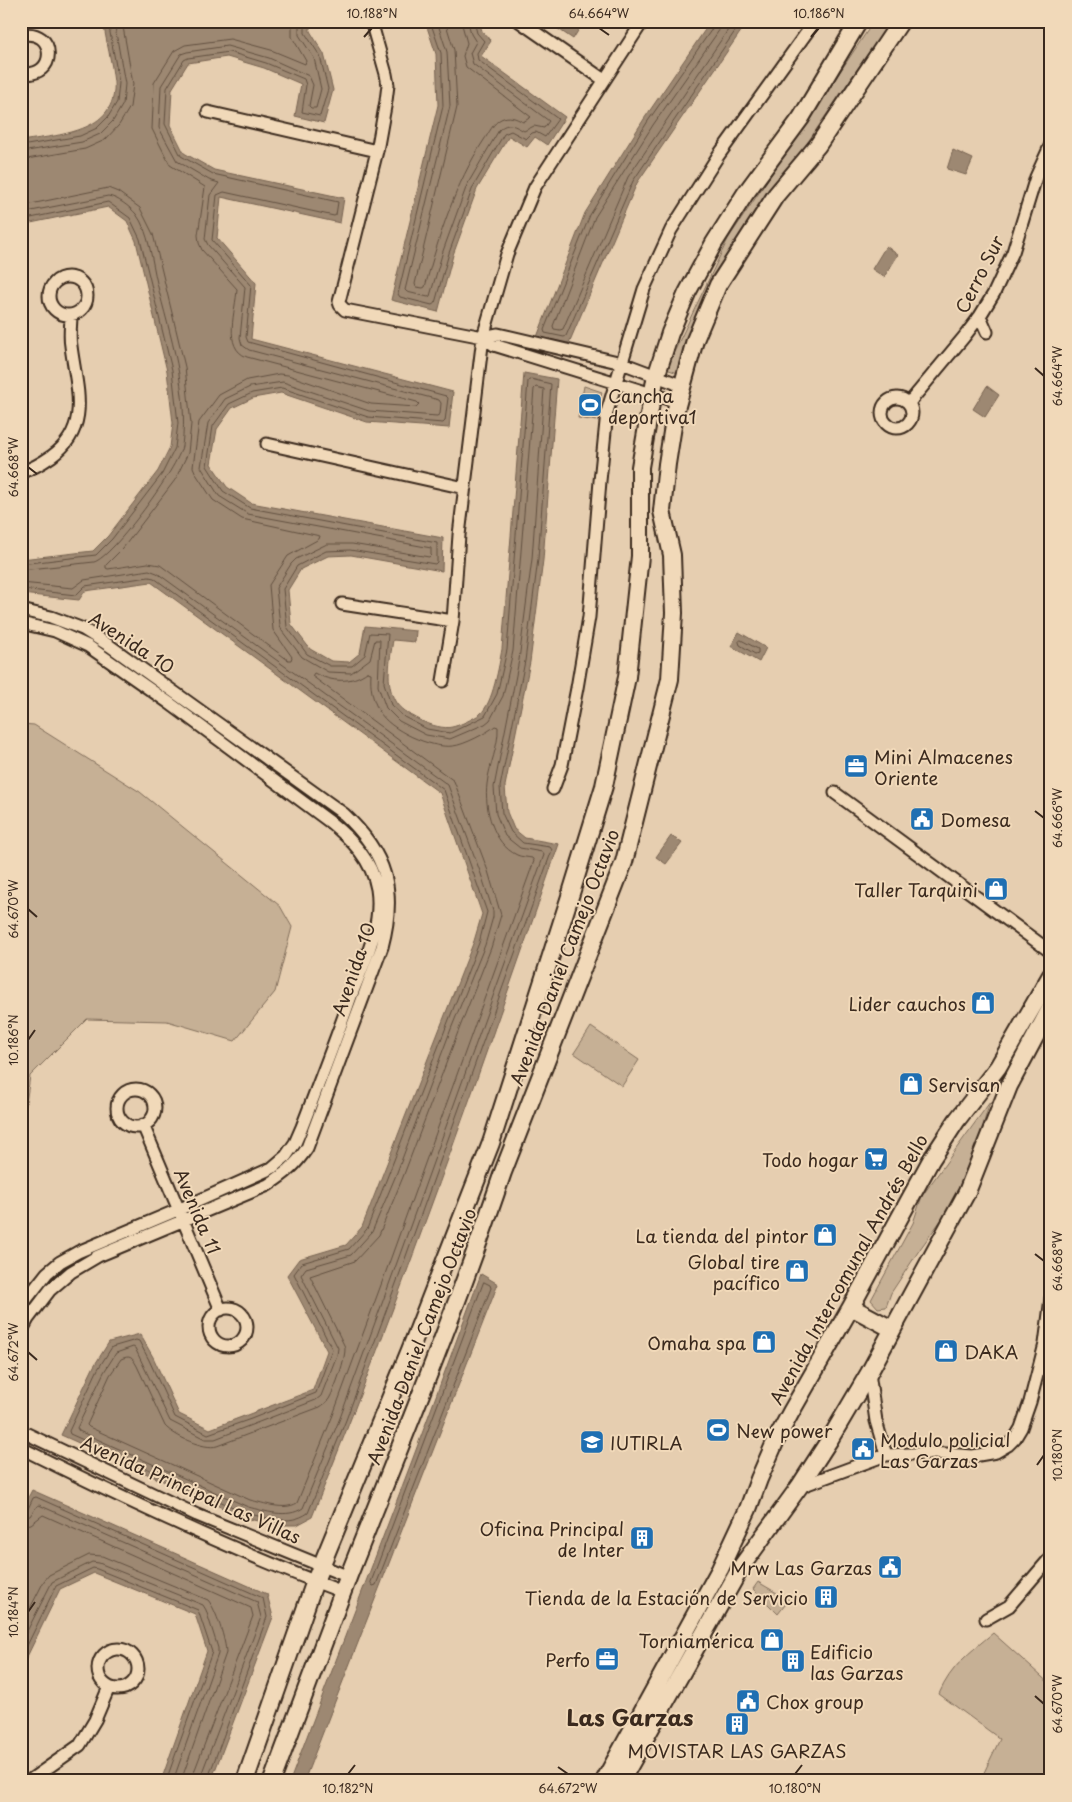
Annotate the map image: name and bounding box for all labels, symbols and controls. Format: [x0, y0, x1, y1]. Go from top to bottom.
text: 10.188°N [346, 4, 398, 22]
text: 64.664°W [569, 4, 630, 22]
text: 10.186°N [793, 4, 845, 22]
street label: Cerro Sur [948, 230, 1011, 318]
text: 64.664°W [1048, 345, 1066, 406]
place label: Cancha deportiva1 [608, 382, 697, 430]
sports icon: Cancha deportiva1 [577, 392, 603, 418]
text: 64.668°W [4, 436, 22, 497]
street label: Avenida 10 [84, 604, 180, 680]
place label: Mini Almacenes Oriente [874, 743, 1013, 791]
office icon: Mini Almacenes Oriente [843, 753, 869, 779]
text: 64.666°W [1048, 787, 1066, 848]
public building icon: Domesa [909, 806, 935, 832]
place label: Domesa [940, 806, 1011, 833]
street label: Avenida Daniel Camejo Octavio [502, 825, 626, 1089]
place label: Taller Tarquini [854, 876, 978, 903]
shop icon: Taller Tarquini [983, 876, 1009, 902]
text: 64.670°W [4, 879, 22, 939]
street label: Avenida 10 [324, 919, 382, 1019]
place label: Lider cauchos [848, 990, 966, 1017]
shop icon: Lider cauchos [970, 990, 996, 1016]
text: 10.186°N [4, 1014, 22, 1066]
shop icon: Servisan [898, 1071, 924, 1097]
place label: Servisan [928, 1071, 1000, 1098]
street label: Avenida Intercomunal Andrés Bello [762, 1129, 934, 1409]
place label: Todo hogar [762, 1146, 859, 1173]
supermarket icon: Todo hogar [863, 1146, 889, 1172]
street label: Avenida 11 [168, 1164, 228, 1258]
street label: Avenida Daniel Camejo Octavio [359, 1204, 483, 1468]
place label: La tienda del pintor [636, 1222, 808, 1249]
shop icon: La tienda del pintor [812, 1222, 838, 1248]
text: 64.668°W [1048, 1230, 1066, 1291]
place label: Global tire pacífico [687, 1248, 780, 1296]
shop icon: Global tire pacífico [784, 1258, 810, 1284]
text: 64.672°W [4, 1322, 22, 1381]
place label: Omaha spa [647, 1329, 746, 1356]
shop icon: Omaha spa [751, 1329, 777, 1355]
shop icon: DAKA [933, 1338, 959, 1364]
place label: DAKA [964, 1338, 1018, 1365]
sports icon: New power [705, 1417, 731, 1443]
place label: New power [736, 1417, 833, 1444]
place label: Modulo policial Las Garzas [880, 1426, 1010, 1474]
street label: Avenida Principal Las Villas [77, 1428, 305, 1550]
school or university icon: IUTIRLA [579, 1429, 605, 1455]
place label: IUTIRLA [610, 1429, 682, 1456]
text: 10.180°N [1048, 1429, 1066, 1481]
public building icon: Modulo policial Las Garzas [850, 1436, 876, 1462]
place label: Oficina Principal de Inter [479, 1515, 625, 1563]
building icon: Oficina Principal de Inter [629, 1525, 655, 1551]
place label: Mrw Las Garzas [730, 1554, 872, 1581]
public building icon: Mrw Las Garzas [877, 1554, 903, 1580]
place label: Tienda de la Estación de Servicio [525, 1584, 808, 1611]
building icon: Tienda de la Estación de Servicio [813, 1584, 839, 1610]
text: 10.184°N [4, 1586, 22, 1638]
place label: Torniamérica [639, 1627, 755, 1654]
shop icon: Torniamérica [759, 1627, 785, 1653]
place label: Edificio las Garzas [810, 1638, 903, 1686]
place label: Perfo [545, 1646, 590, 1673]
office icon: Perfo [594, 1646, 620, 1672]
building icon: Edificio las Garzas [780, 1648, 806, 1674]
text: 64.670°W [1048, 1674, 1066, 1734]
public building icon: Chox group [735, 1688, 761, 1714]
place label: Chox group [766, 1688, 864, 1715]
district label: Las Garzas [566, 1700, 694, 1733]
building icon: MOVISTAR LAS GARZAS [724, 1711, 750, 1737]
place label: MOVISTAR LAS GARZAS [628, 1737, 846, 1764]
text: 10.182°N [323, 1779, 373, 1797]
text: 64.672°W [539, 1779, 598, 1797]
text: 10.180°N [769, 1779, 821, 1797]

